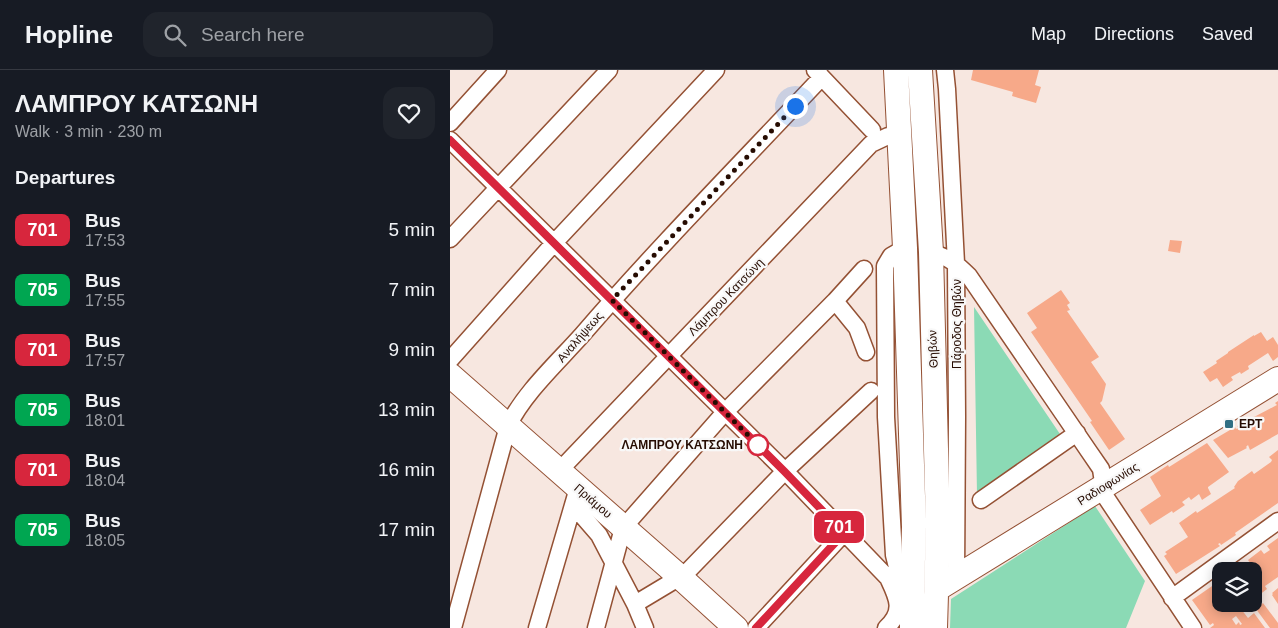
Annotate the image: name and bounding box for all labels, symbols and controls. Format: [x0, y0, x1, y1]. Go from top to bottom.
search box [143, 12, 493, 57]
text: Hopline [25, 21, 113, 48]
icon: search [161, 21, 189, 49]
text: Search here [201, 24, 305, 45]
text: Map [1031, 24, 1066, 44]
text: Directions [1094, 24, 1174, 44]
text: Saved [1202, 24, 1253, 44]
button: heart [383, 87, 435, 139]
text: ΛΑΜΠΡΟΥ ΚΑΤΣΩΝΗ [15, 90, 258, 117]
your location [783, 94, 808, 119]
text: Walk · 3 min · 230 m [15, 123, 162, 140]
text: Departures [15, 167, 115, 188]
text: Bus [85, 210, 121, 231]
text: 5 min [389, 219, 435, 240]
text: 701 [27, 220, 58, 240]
text: 17:53 [85, 232, 125, 249]
street label: Λάμπρου Κατσώνη [685, 255, 767, 339]
text: Bus [85, 270, 121, 291]
text: 7 min [389, 279, 435, 300]
street label: Πάροδος Θηβών [950, 279, 964, 369]
text: 705 [27, 280, 58, 300]
text: 17:55 [85, 292, 125, 309]
street label: Αναλήψεως [554, 309, 606, 365]
text: Bus [85, 330, 121, 351]
street label: Θηβών [925, 330, 941, 368]
text: 9 min [389, 339, 435, 360]
text: 701 [27, 340, 58, 360]
text: 17:57 [85, 352, 125, 369]
text: Bus [85, 390, 121, 411]
text: 13 min [378, 399, 435, 420]
text: 705 [27, 400, 58, 420]
text: 18:01 [85, 412, 125, 429]
place label: ΕΡΤ [1239, 417, 1263, 431]
marker: ΕΡΤ [1223, 418, 1235, 430]
marker: ΛΑΜΠΡΟΥ ΚΑΤΣΩΝΗ [747, 434, 769, 456]
place label: ΛΑΜΠΡΟΥ ΚΑΤΣΩΝΗ [622, 438, 743, 452]
text: Bus [85, 450, 121, 471]
text: 16 min [378, 459, 435, 480]
text: 701 [27, 460, 58, 480]
street label: Ραδιοφωνίας [1075, 460, 1141, 508]
text: 18:04 [85, 472, 125, 489]
street label: Πριάμου [571, 481, 615, 521]
text: Bus [85, 510, 121, 531]
line badge: 701 [810, 511, 868, 543]
text: 701 [824, 517, 854, 537]
text: 17 min [378, 519, 435, 540]
text: 705 [27, 520, 58, 540]
text: 18:05 [85, 532, 125, 549]
map controls [1212, 562, 1262, 612]
button: layers [1212, 562, 1262, 612]

